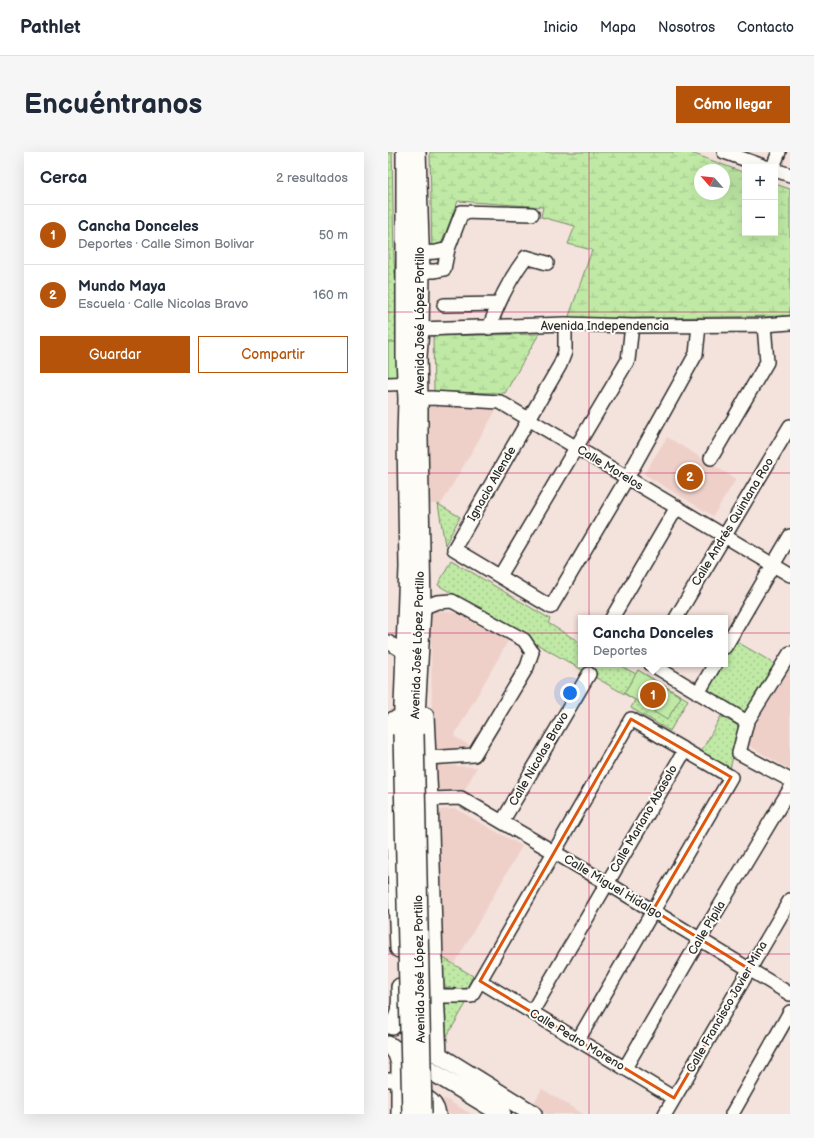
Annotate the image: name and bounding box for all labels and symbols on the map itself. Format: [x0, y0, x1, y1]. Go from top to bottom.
north arrow [694, 164, 730, 200]
street label: Avenida José López Portillo [413, 247, 428, 395]
street label: Avenida Independencia [541, 319, 669, 334]
street label: Calle Morelos [574, 442, 646, 494]
street label: Ignacio Allende [465, 444, 519, 524]
street label: Calle Andrés Quintana Roo [689, 455, 777, 589]
pin: 2 [677, 462, 703, 492]
street label: Avenida José López Portillo [408, 570, 428, 719]
pin: 1 [640, 680, 666, 710]
your location [560, 683, 580, 703]
street label: Calle Nicolas Bravo [506, 709, 572, 809]
street label: Calle Mariano Abasolo [607, 762, 681, 876]
street label: Calle Miguel Hidalgo [561, 852, 665, 922]
street label: Avenida José López Portillo [411, 895, 429, 1043]
street label: Calle Pípila [685, 898, 729, 958]
street label: Calle Francisco Javier Mina [683, 938, 771, 1075]
street label: Calle Pedro Moreno [527, 1006, 627, 1074]

